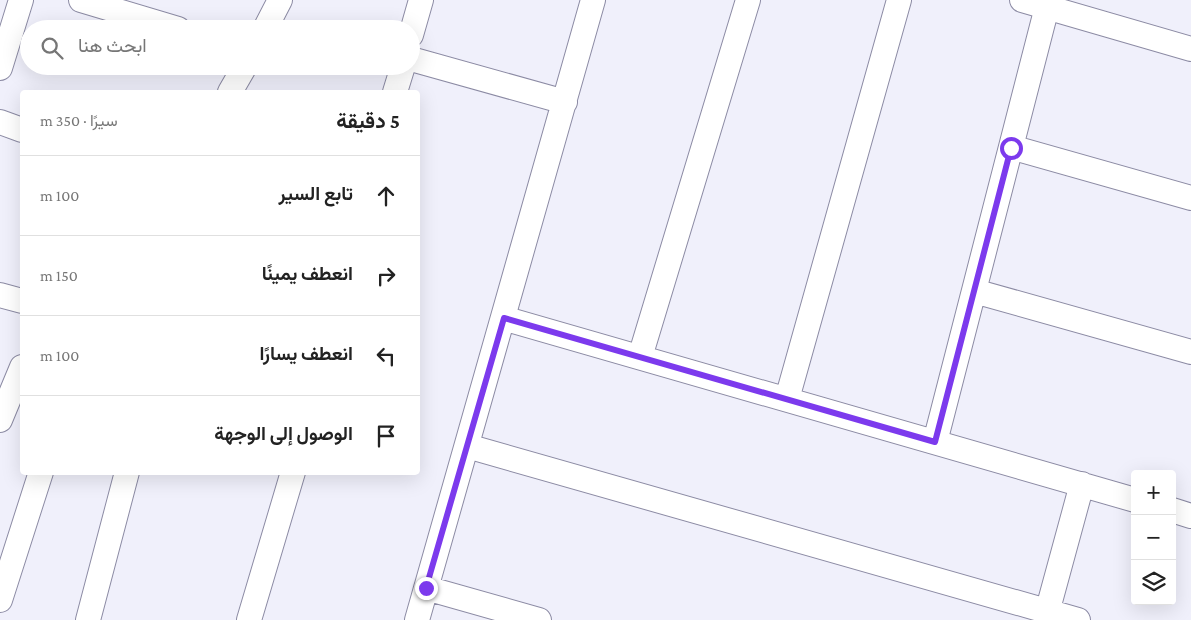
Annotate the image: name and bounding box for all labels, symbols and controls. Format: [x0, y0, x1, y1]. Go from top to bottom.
search box [20, 20, 420, 75]
icon: search [38, 34, 66, 62]
text: ابحث هنا [78, 35, 147, 56]
text: 5 دقيقة [336, 109, 400, 133]
text: سيرًا · 350 m [40, 112, 118, 129]
route start [1000, 137, 1023, 160]
icon: ahead [372, 182, 400, 210]
text: تابع السير [278, 183, 353, 204]
text: 100 m [40, 187, 79, 204]
icon: right [372, 262, 400, 290]
text: انعطف يمينًا [262, 263, 353, 284]
text: 150 m [40, 267, 78, 284]
icon: left [372, 342, 400, 370]
text: انعطف يسارًا [259, 343, 353, 364]
text: 100 m [40, 347, 79, 364]
icon: arrive [372, 422, 400, 450]
text: الوصول إلى الوجهة [214, 423, 353, 444]
map controls [1131, 470, 1176, 605]
button: + [1131, 470, 1176, 515]
button: − [1131, 515, 1176, 560]
button: layers [1131, 560, 1176, 605]
route end [415, 577, 438, 600]

